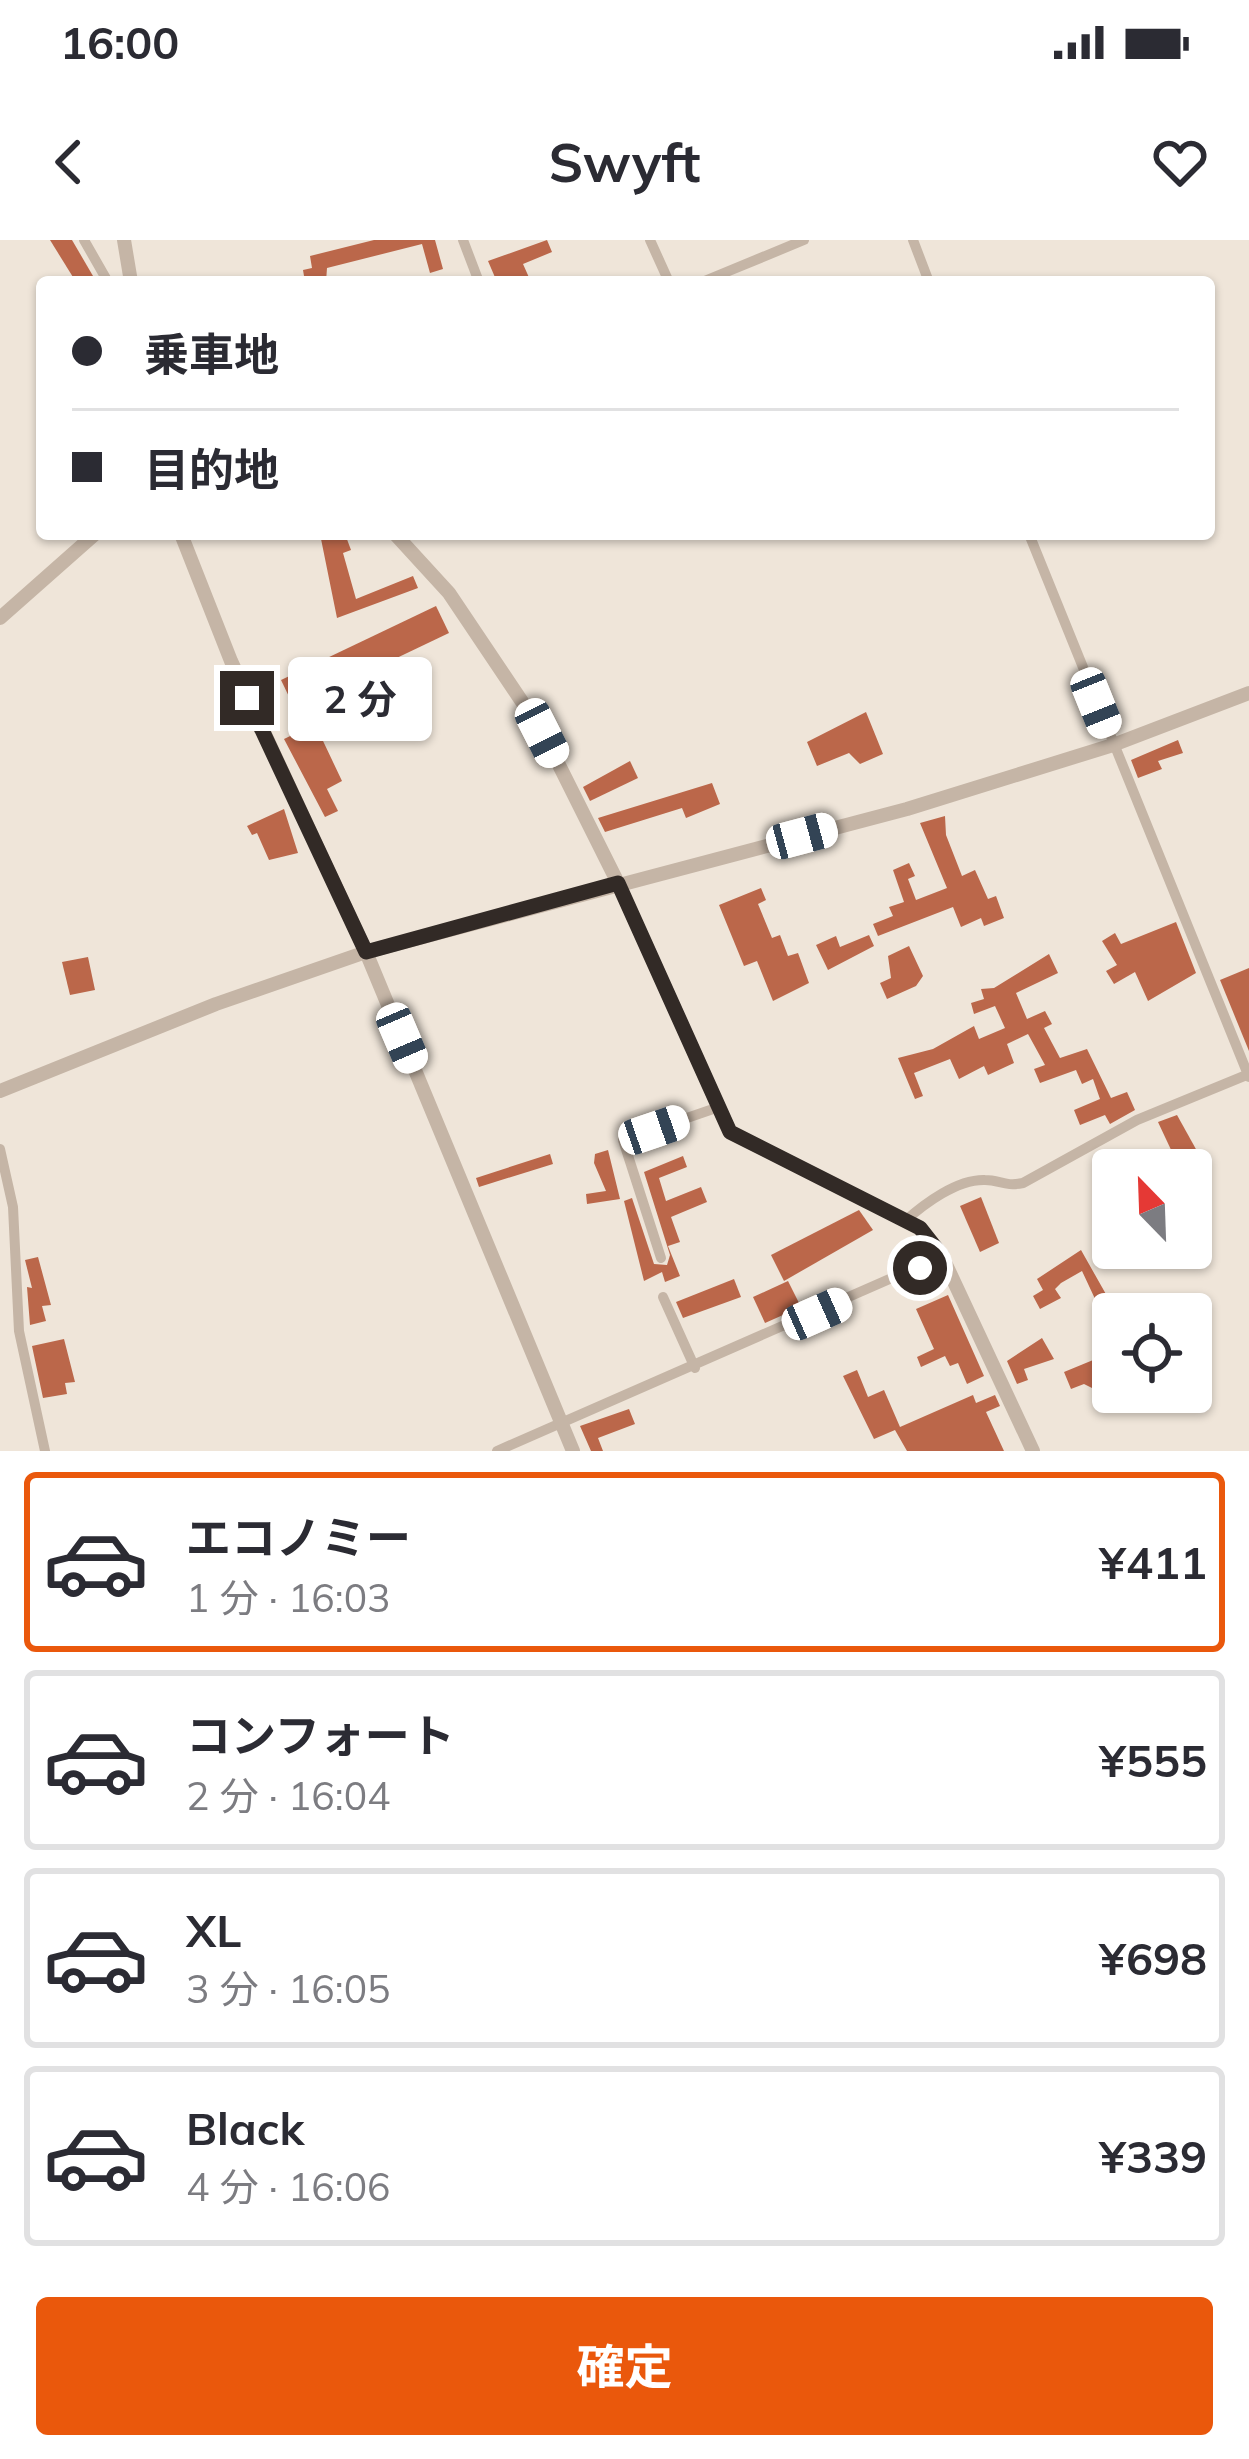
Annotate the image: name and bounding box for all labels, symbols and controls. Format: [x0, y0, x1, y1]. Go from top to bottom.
text: 16:00 [60, 14, 179, 70]
text: Swyft [548, 128, 701, 196]
icon: back [36, 129, 102, 195]
icon: heart [1147, 129, 1213, 195]
text: 乗車地 [144, 326, 279, 382]
text: 目的地 [144, 441, 279, 497]
callout: 2 分 [289, 656, 433, 740]
car [1066, 663, 1126, 743]
route end [220, 671, 274, 725]
text: 2 分 [323, 674, 397, 723]
car [510, 693, 574, 773]
car [763, 809, 841, 863]
car [371, 998, 433, 1078]
car [614, 1101, 694, 1159]
north arrow [1092, 1149, 1212, 1269]
map controls [1092, 1149, 1212, 1413]
route start [893, 1241, 947, 1295]
car [777, 1283, 857, 1345]
button: locate [1092, 1293, 1212, 1413]
icon: car [42, 1508, 150, 1616]
text: エコノミー [186, 1509, 411, 1565]
text: ¥411 [1099, 1534, 1207, 1590]
text: 1 分 · 16:03 [186, 1573, 390, 1622]
icon: car [42, 1706, 150, 1814]
text: コンフォート [186, 1707, 455, 1763]
text: ¥555 [1099, 1732, 1207, 1788]
text: 2 分 · 16:04 [186, 1771, 390, 1820]
text: XL [186, 1902, 241, 1958]
icon: car [42, 1904, 150, 2012]
text: ¥698 [1099, 1930, 1207, 1986]
text: 3 分 · 16:05 [186, 1964, 390, 2013]
text: Black [186, 2100, 304, 2156]
icon: car [42, 2102, 150, 2210]
text: ¥339 [1099, 2128, 1207, 2184]
text: 4 分 · 16:06 [186, 2162, 390, 2211]
button: 確定 [36, 2297, 1213, 2435]

